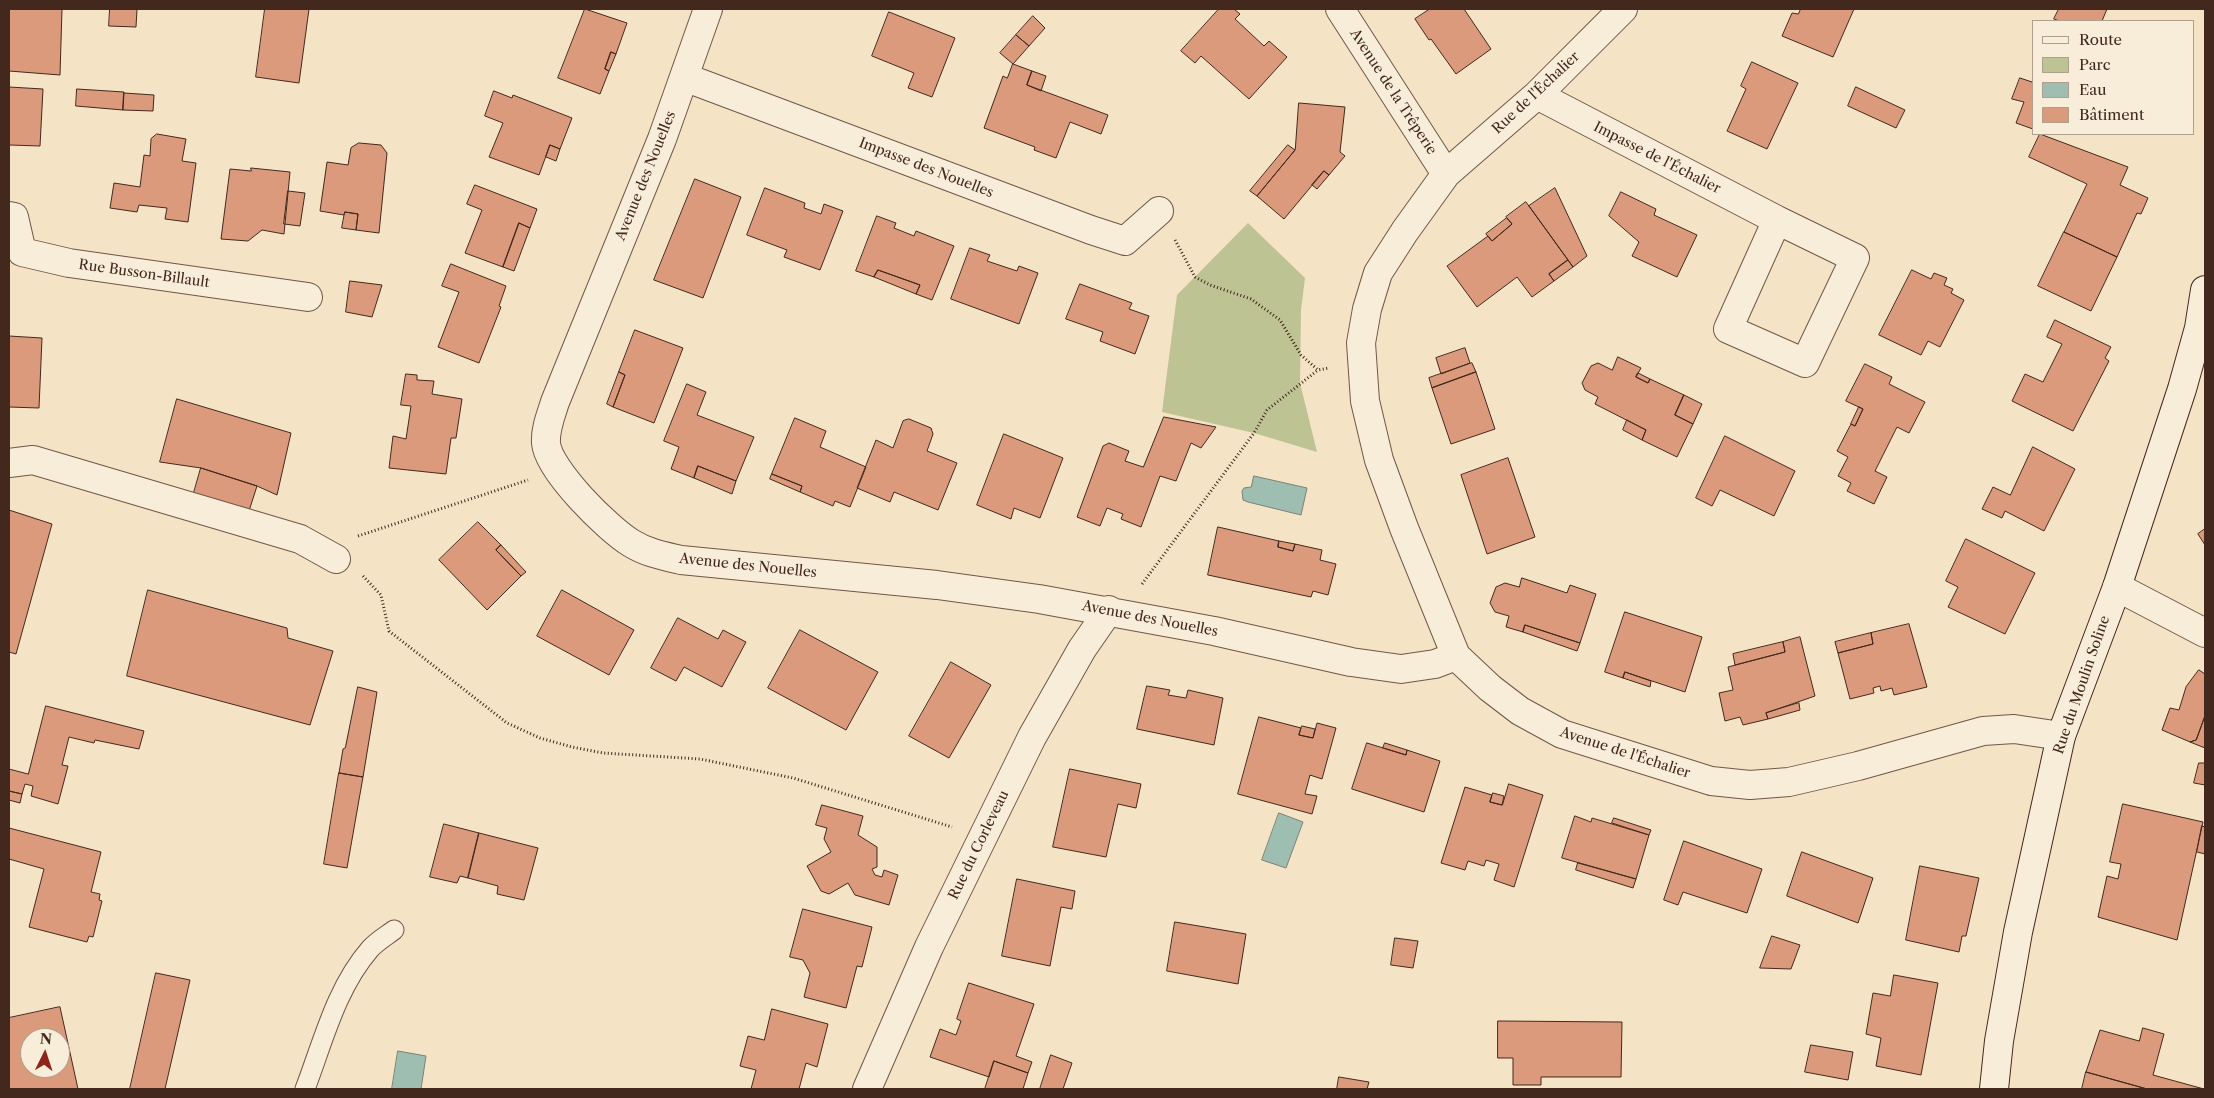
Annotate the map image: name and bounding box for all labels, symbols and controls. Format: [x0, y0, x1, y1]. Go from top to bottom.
legend [2032, 20, 2194, 135]
street label: Avenue de la Trêperie [1346, 26, 1440, 158]
text: Route [2079, 30, 2122, 49]
street label: Rue de l'Échalier [1489, 48, 1583, 138]
text: Parc [2079, 55, 2111, 74]
text: Eau [2079, 80, 2107, 99]
text: Bâtiment [2079, 105, 2144, 124]
street label: Avenue des Nouelles [612, 109, 680, 243]
street label: Impasse de l'Échalier [1591, 119, 1723, 197]
street label: Impasse des Nouelles [856, 135, 996, 201]
street label: Rue Busson-Billault [77, 256, 211, 292]
street label: Avenue des Nouelles [678, 550, 818, 582]
street label: Avenue des Nouelles [1081, 598, 1219, 640]
street label: Rue du Moulin Soline [2050, 614, 2114, 756]
street label: Avenue de l'Échalier [1558, 724, 1692, 782]
street label: Rue du Corleveau [945, 788, 1013, 902]
north arrow [20, 1028, 70, 1078]
text: N [39, 1030, 53, 1048]

